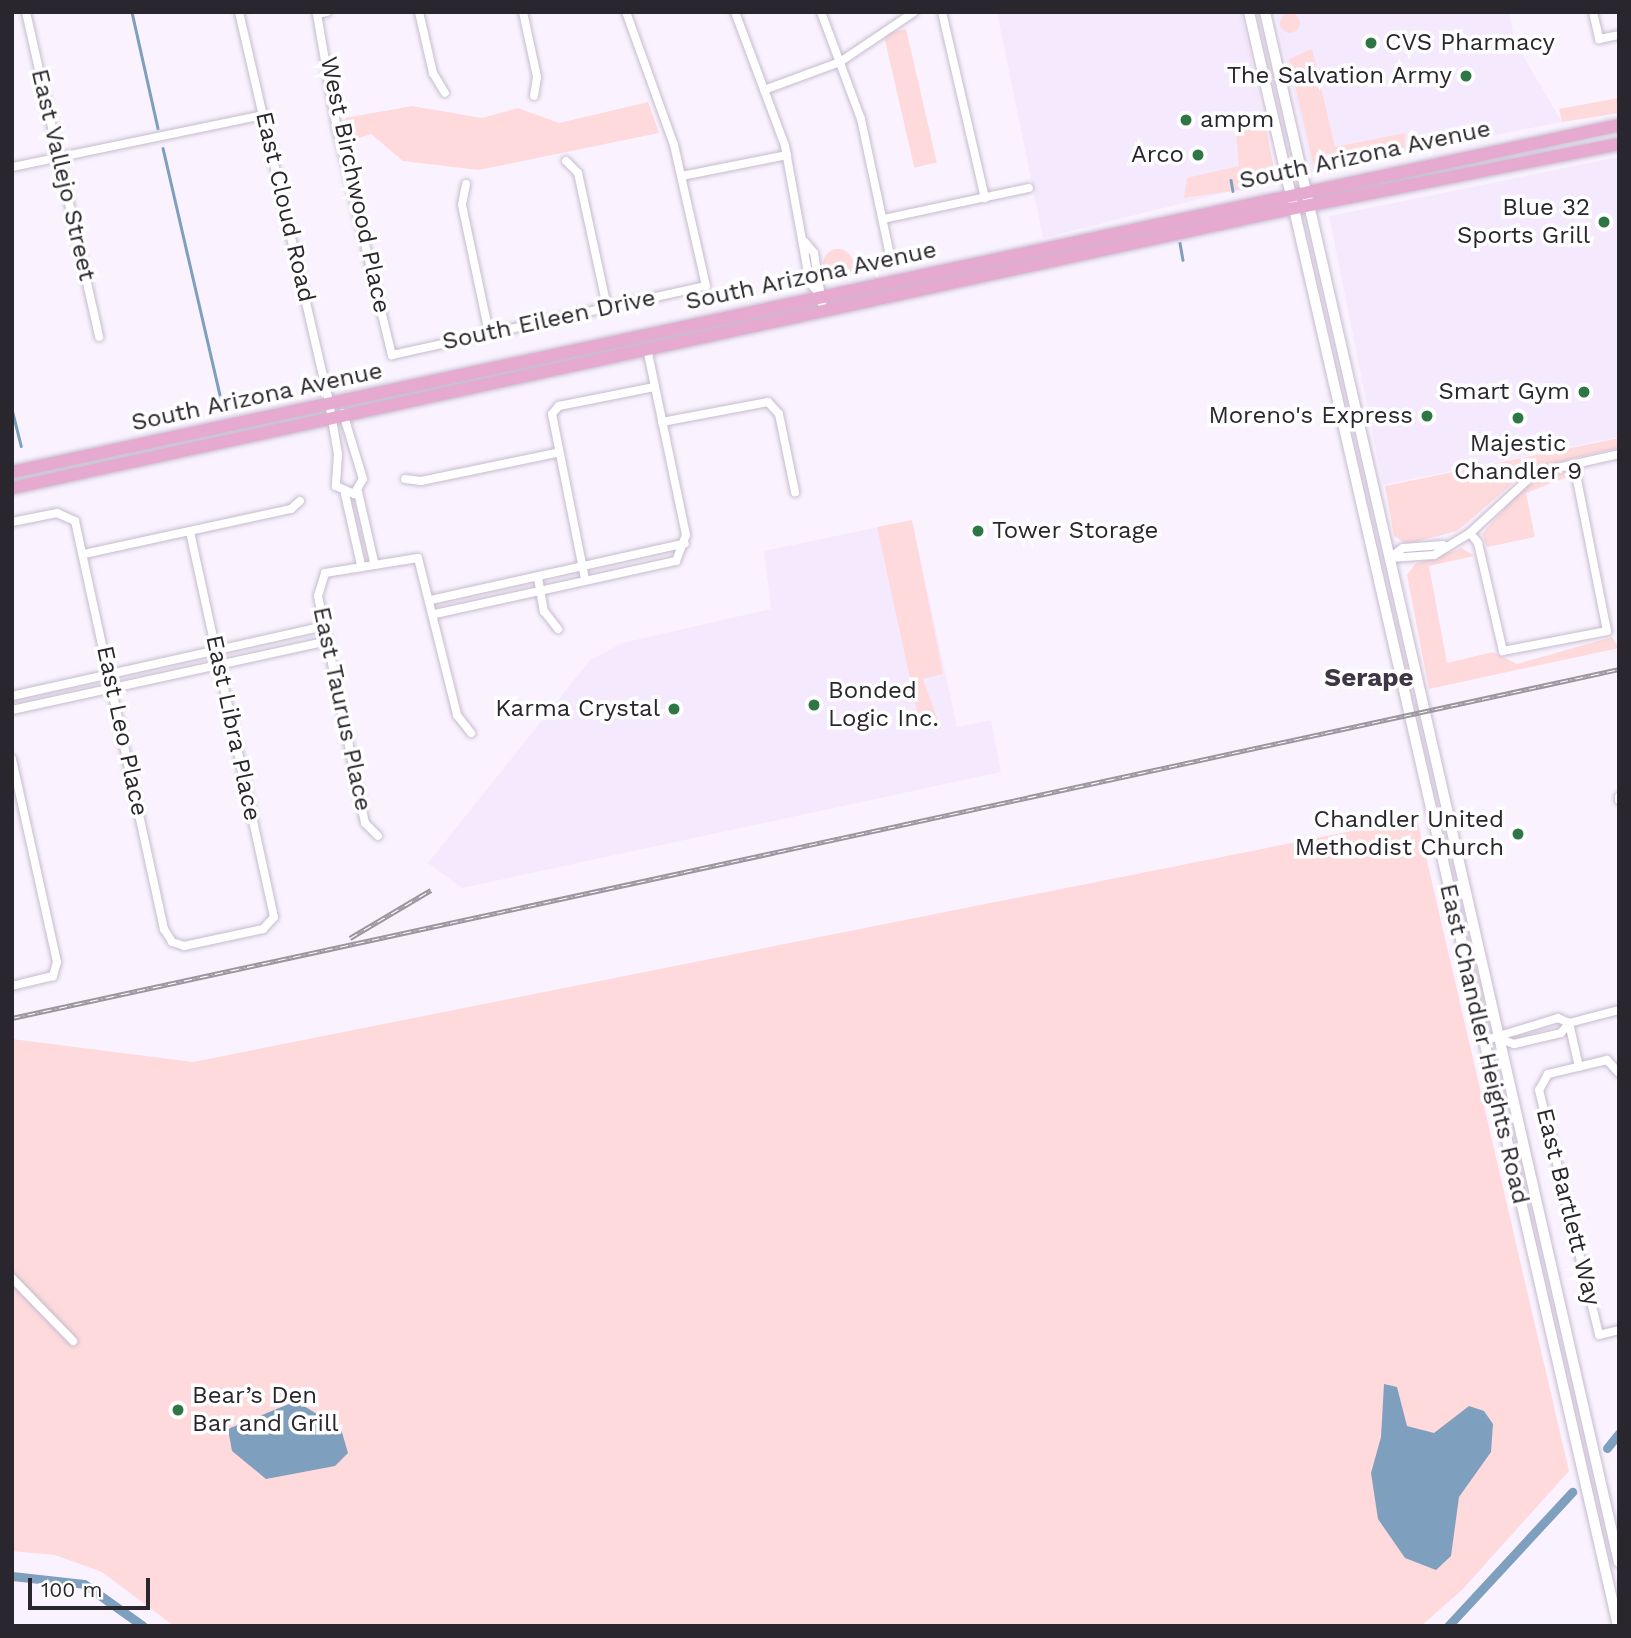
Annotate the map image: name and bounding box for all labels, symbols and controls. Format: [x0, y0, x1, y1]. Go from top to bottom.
place label: CVS Pharmacy [1385, 29, 1555, 57]
marker: CVS Pharmacy [1363, 35, 1379, 51]
street label: West Birchwood Place [314, 54, 396, 316]
place label: The Salvation Army [1226, 62, 1452, 90]
street label: East Vallejo Street [25, 66, 101, 284]
marker: The Salvation Army [1458, 68, 1474, 84]
place label: ampm [1200, 106, 1274, 134]
street label: East Cloud Road [249, 109, 321, 305]
marker: ampm [1178, 112, 1194, 128]
street label: South Arizona Avenue [1236, 114, 1494, 196]
place label: Arco [1131, 141, 1184, 169]
marker: Arco [1190, 147, 1206, 163]
place label: Blue 32 Sports Grill [1457, 194, 1590, 250]
marker: Blue 32 Sports Grill [1596, 214, 1612, 230]
street label: South Arizona Avenue [682, 235, 940, 317]
street label: South Eileen Drive [440, 283, 658, 357]
street label: South Arizona Avenue [128, 356, 386, 438]
place label: Smart Gym [1439, 378, 1570, 406]
marker: Smart Gym [1576, 384, 1592, 400]
place label: Moreno's Express [1208, 402, 1413, 430]
marker: Moreno's Express [1419, 408, 1435, 424]
marker: Majestic Chandler 9 [1510, 410, 1526, 426]
place label: Majestic Chandler 9 [1454, 430, 1582, 486]
place label: Tower Storage [992, 517, 1159, 545]
marker: Tower Storage [970, 523, 986, 539]
street label: East Taurus Place [306, 604, 378, 814]
street label: East Libra Place [199, 632, 267, 824]
street label: East Leo Place [90, 643, 154, 819]
district label: Serape [1324, 662, 1414, 694]
place label: Bonded Logic Inc. [828, 677, 939, 733]
place label: Karma Crystal [495, 695, 660, 723]
marker: Bonded Logic Inc. [806, 697, 822, 713]
marker: Karma Crystal [666, 701, 682, 717]
place label: Chandler United Methodist Church [1295, 806, 1504, 862]
marker: Chandler United Methodist Church [1510, 826, 1526, 842]
street label: East Chandler Heights Road [1433, 881, 1535, 1207]
street label: East Bartlett Way [1529, 1105, 1607, 1309]
place label: Bear’s Den Bar and Grill [192, 1382, 339, 1438]
marker: Bear’s Den Bar and Grill [170, 1402, 186, 1418]
scale bar [32, 1564, 154, 1608]
text: 100 m [41, 1577, 103, 1602]

